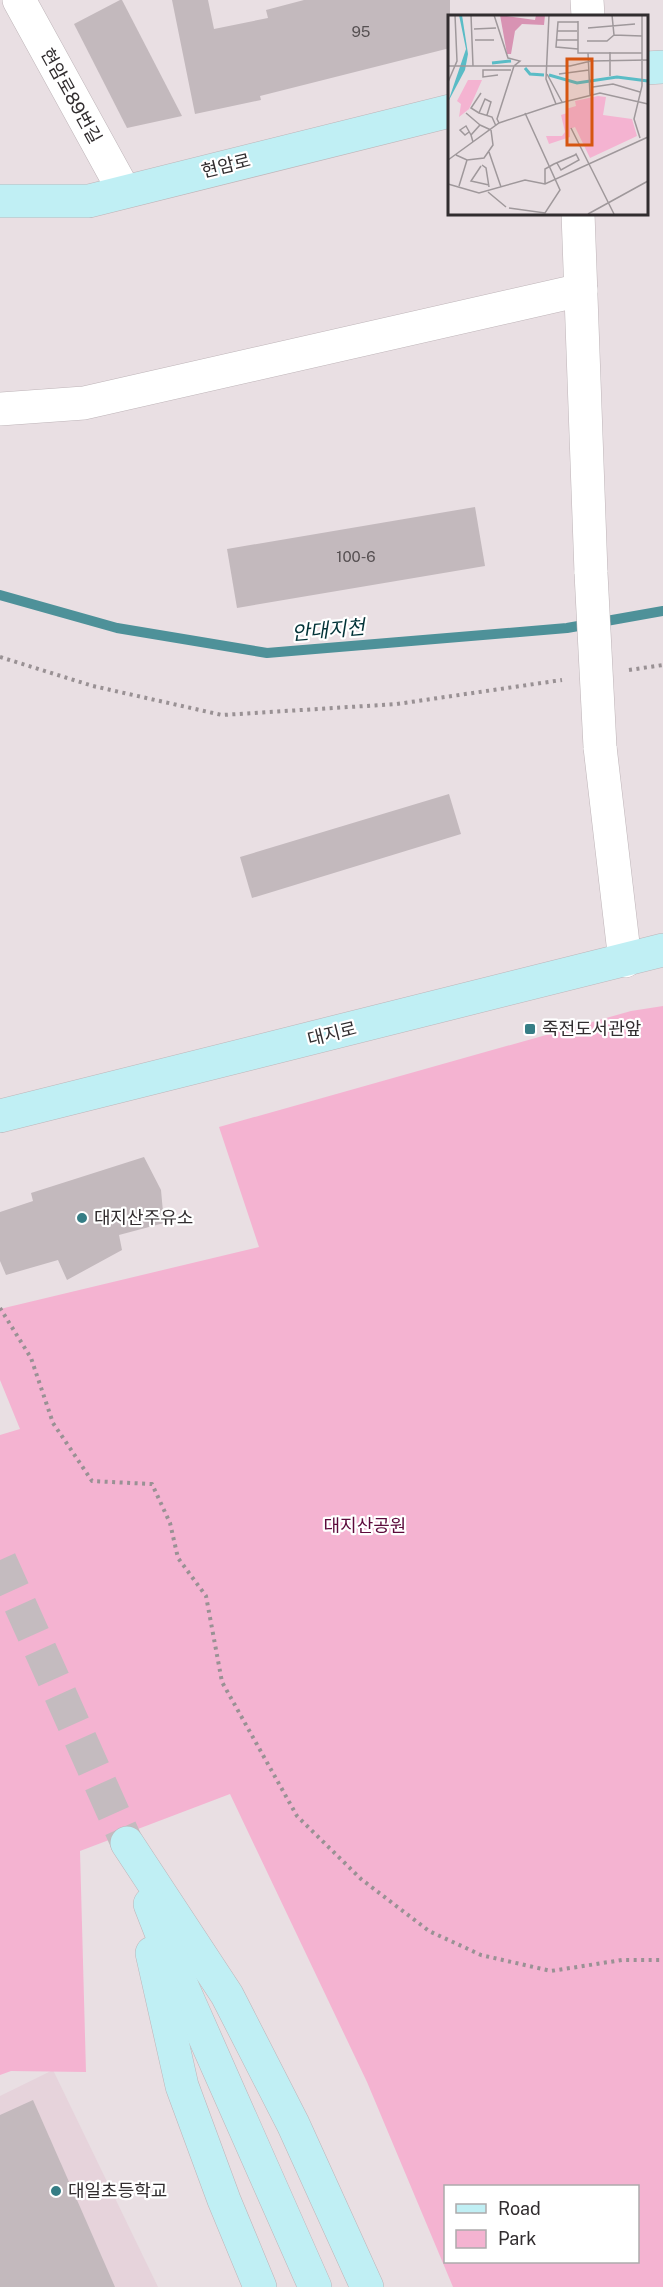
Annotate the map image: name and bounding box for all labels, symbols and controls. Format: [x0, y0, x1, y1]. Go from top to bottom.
inset map [448, 15, 648, 214]
house number: 95 [352, 23, 370, 40]
street label: 현암로89번길 [37, 44, 106, 147]
street label: 현암로 [199, 149, 253, 182]
house number: 100-6 [336, 548, 376, 565]
water label: 안대지천 [290, 615, 368, 645]
street label: 대지로 [305, 1017, 359, 1050]
place label: 죽전도서관앞 [542, 1018, 641, 1039]
marker: 죽전도서관앞 [523, 1022, 537, 1036]
place label: 대지산주유소 [94, 1207, 193, 1228]
marker: 대지산주유소 [75, 1211, 89, 1225]
park label: 대지산공원 [324, 1515, 406, 1536]
place label: 대일초등학교 [68, 2180, 167, 2201]
marker: 대일초등학교 [49, 2184, 63, 2198]
legend [444, 2185, 639, 2263]
text: Road [498, 2198, 541, 2219]
text: Park [498, 2228, 536, 2249]

